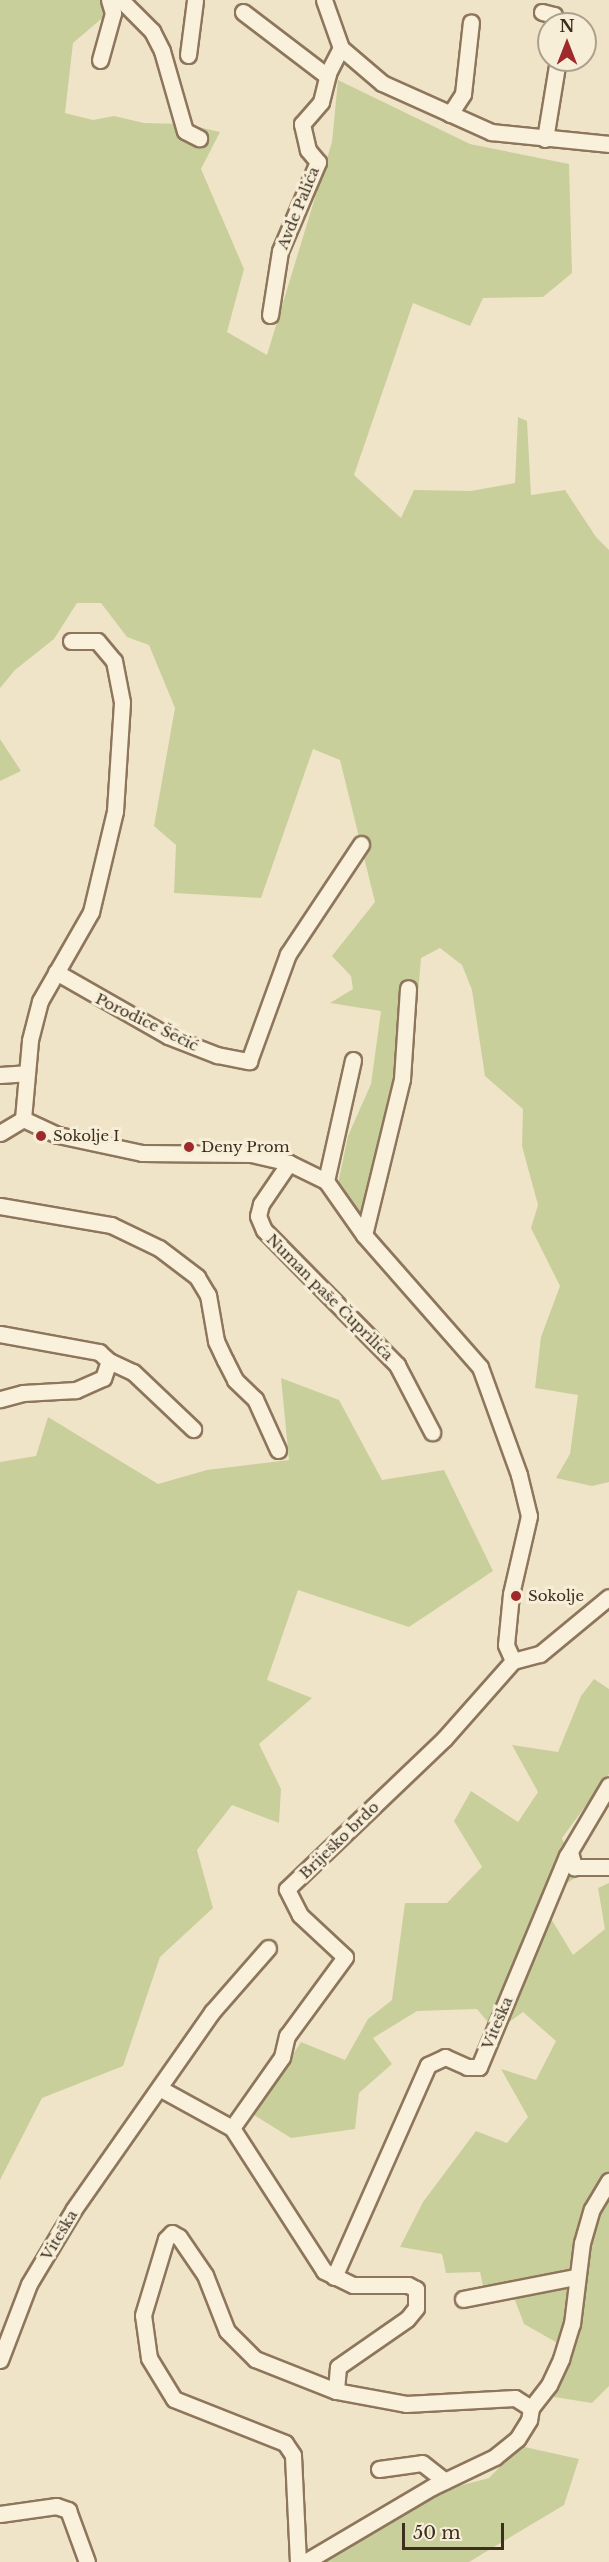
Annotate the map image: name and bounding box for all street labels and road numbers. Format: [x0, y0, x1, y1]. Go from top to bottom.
street label: Avde Palića [273, 164, 323, 252]
street label: Porodice Šečić [93, 989, 201, 1055]
street label: Numan paše Čuprilića [263, 1230, 397, 1364]
street label: Briješko brdo [296, 1798, 382, 1882]
street label: Viteška [478, 1994, 516, 2052]
street label: Viteška [37, 2207, 81, 2263]

